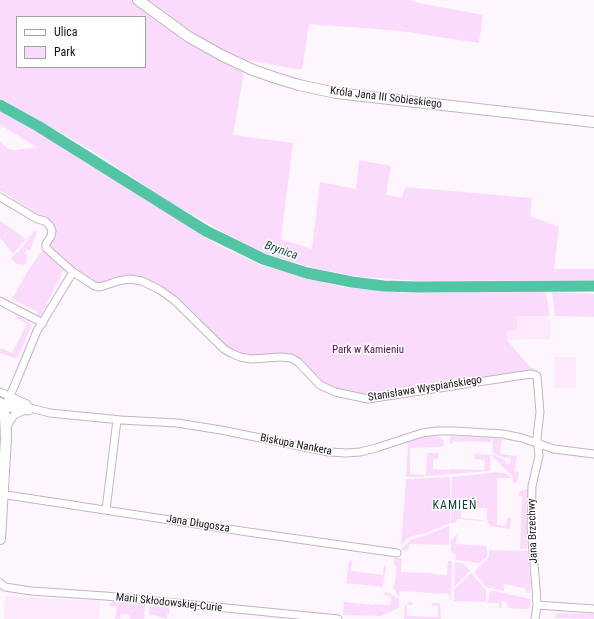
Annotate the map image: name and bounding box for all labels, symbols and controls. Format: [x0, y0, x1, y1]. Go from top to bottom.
legend [16, 16, 146, 68]
text: Ulica [54, 25, 78, 39]
text: Park [54, 45, 75, 59]
street label: Króla Jana III Sobieskiego [329, 85, 443, 111]
water label: Brynica [263, 239, 299, 263]
park label: Park w Kamieniu [332, 343, 404, 357]
street label: Stanisława Wyspiańskiego [367, 373, 483, 405]
street label: Biskupa Nankera [259, 432, 333, 458]
street label: Jana Brzechwy [525, 498, 541, 564]
district label: KAMIEŃ [433, 499, 477, 513]
street label: Jana Długosza [165, 512, 231, 536]
street label: Marii Skłodowskiej-Curie [115, 591, 223, 615]

